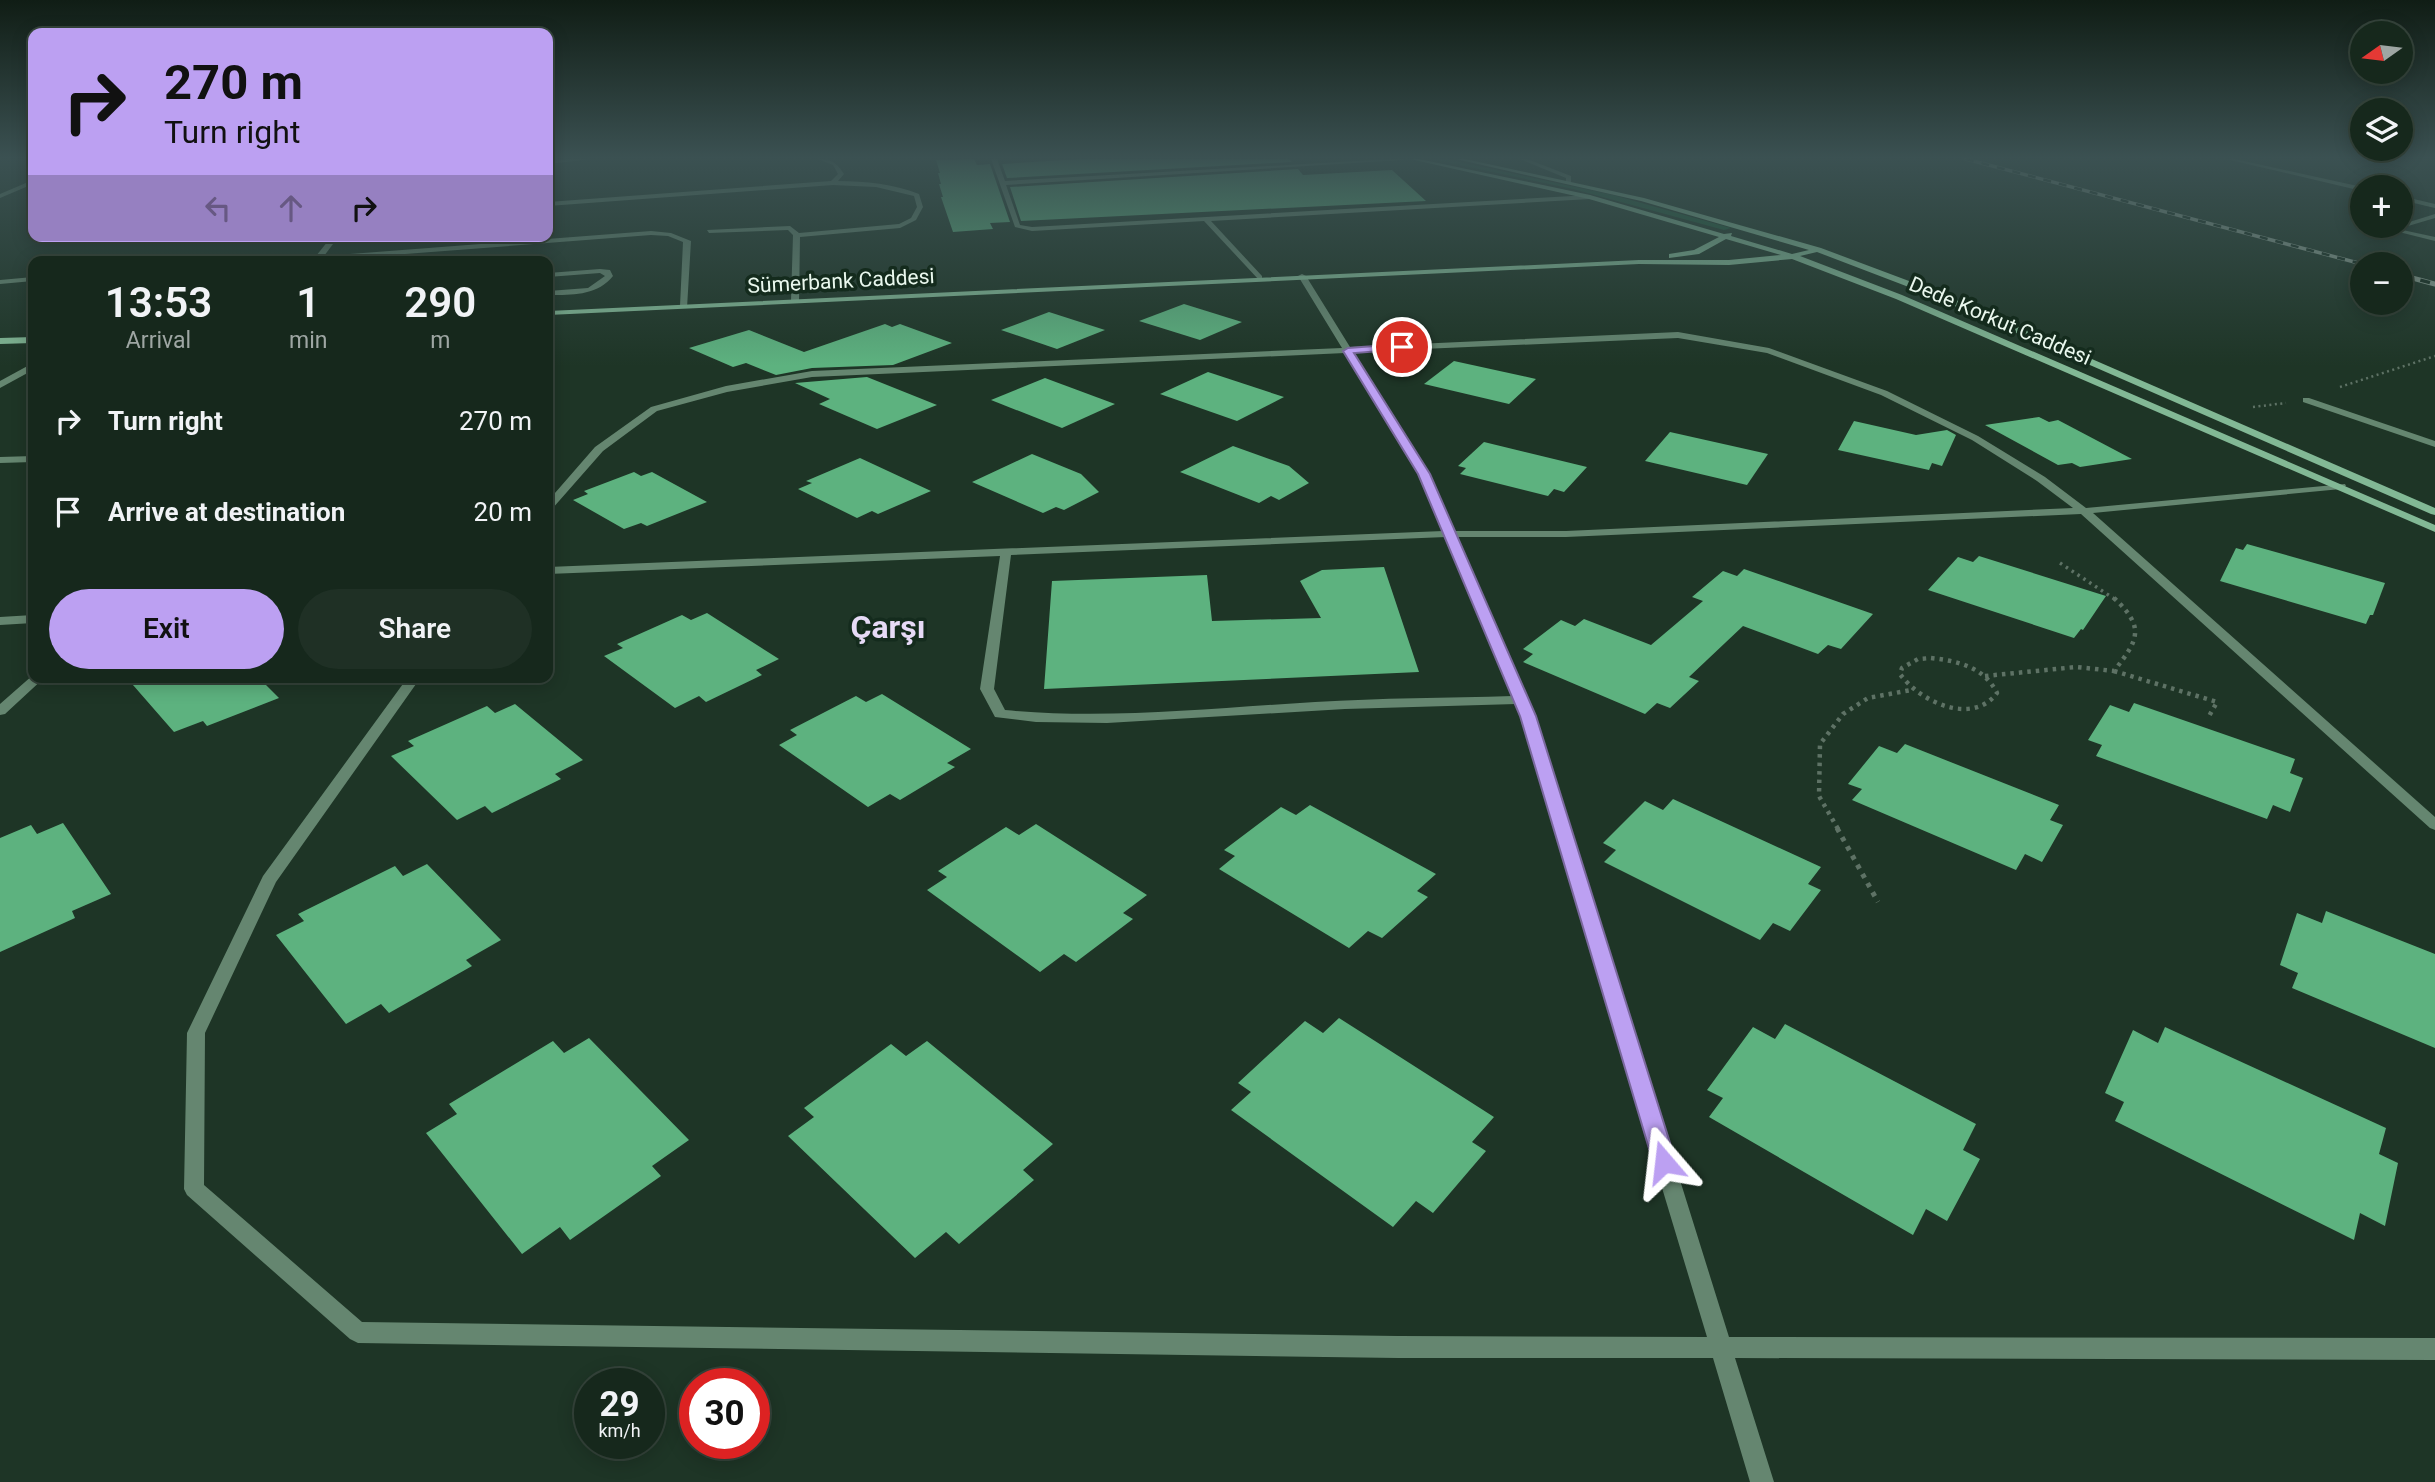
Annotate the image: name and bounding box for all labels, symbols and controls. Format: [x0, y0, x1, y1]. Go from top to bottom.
north arrow [2350, 21, 2413, 84]
map controls [2350, 21, 2413, 315]
text: 270 m [164, 54, 303, 111]
icon: right [49, 56, 140, 147]
button: layers [2350, 98, 2413, 161]
text: Turn right [164, 113, 300, 151]
button: + [2350, 175, 2413, 238]
icon: left [199, 189, 237, 227]
icon: ahead [272, 189, 310, 227]
icon: right [345, 189, 383, 227]
button: − [2350, 252, 2413, 315]
street label: Sümerbank Caddesi [747, 264, 935, 298]
street label: Dede Korkut Caddesi [1905, 272, 2095, 370]
text: 13:53 [105, 278, 212, 327]
text: 1 [296, 278, 320, 327]
text: 290 [404, 278, 476, 327]
pin [1372, 317, 1432, 377]
text: Arrival [126, 327, 191, 354]
text: min [289, 327, 327, 354]
text: m [430, 327, 450, 354]
icon: arrive [1383, 328, 1421, 366]
icon: right [49, 402, 87, 440]
text: Turn right [108, 406, 223, 436]
text: 270 m [459, 406, 532, 436]
icon: arrive [49, 493, 87, 531]
text: Arrive at destination [108, 497, 345, 527]
text: 20 m [474, 497, 532, 527]
button: Exit [49, 589, 284, 669]
button: Share [298, 589, 532, 669]
district label: Çarşı [851, 608, 925, 646]
position arrow [1627, 1125, 1701, 1199]
speed limit sign: 30 [679, 1368, 770, 1459]
text: 29 [599, 1384, 640, 1425]
text: km/h [598, 1420, 641, 1441]

